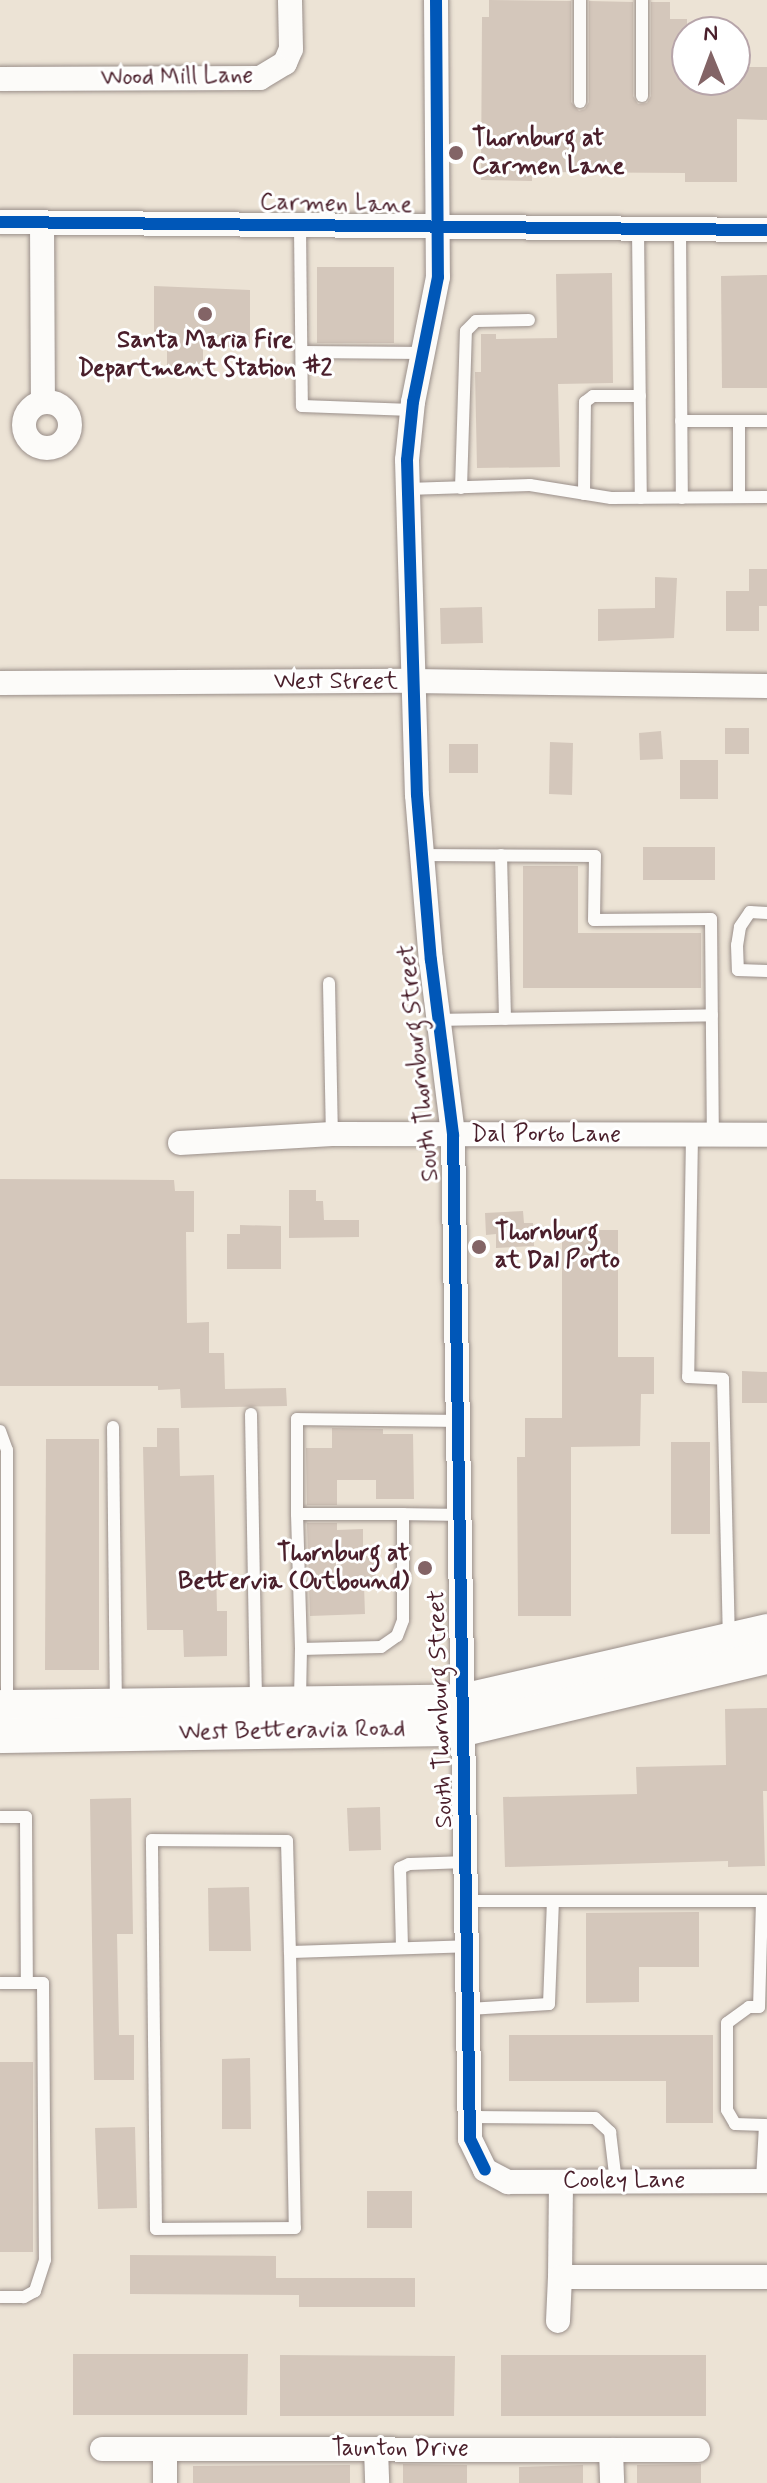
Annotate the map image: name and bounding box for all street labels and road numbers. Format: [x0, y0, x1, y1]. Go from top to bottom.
street label: Wood Mill Lane [99, 61, 255, 93]
street label: Carmen Lane [263, 188, 409, 220]
street label: West Street [274, 668, 398, 696]
street label: South Thornburg Street [392, 943, 446, 1183]
street label: Dal Porto Lane [471, 1121, 621, 1149]
street label: South Thornburg Street [422, 1590, 460, 1828]
street label: West Betteravia Road [180, 1715, 404, 1747]
street label: Cooley Lane [563, 2167, 685, 2195]
street label: Taunton Drive [332, 2435, 468, 2463]

